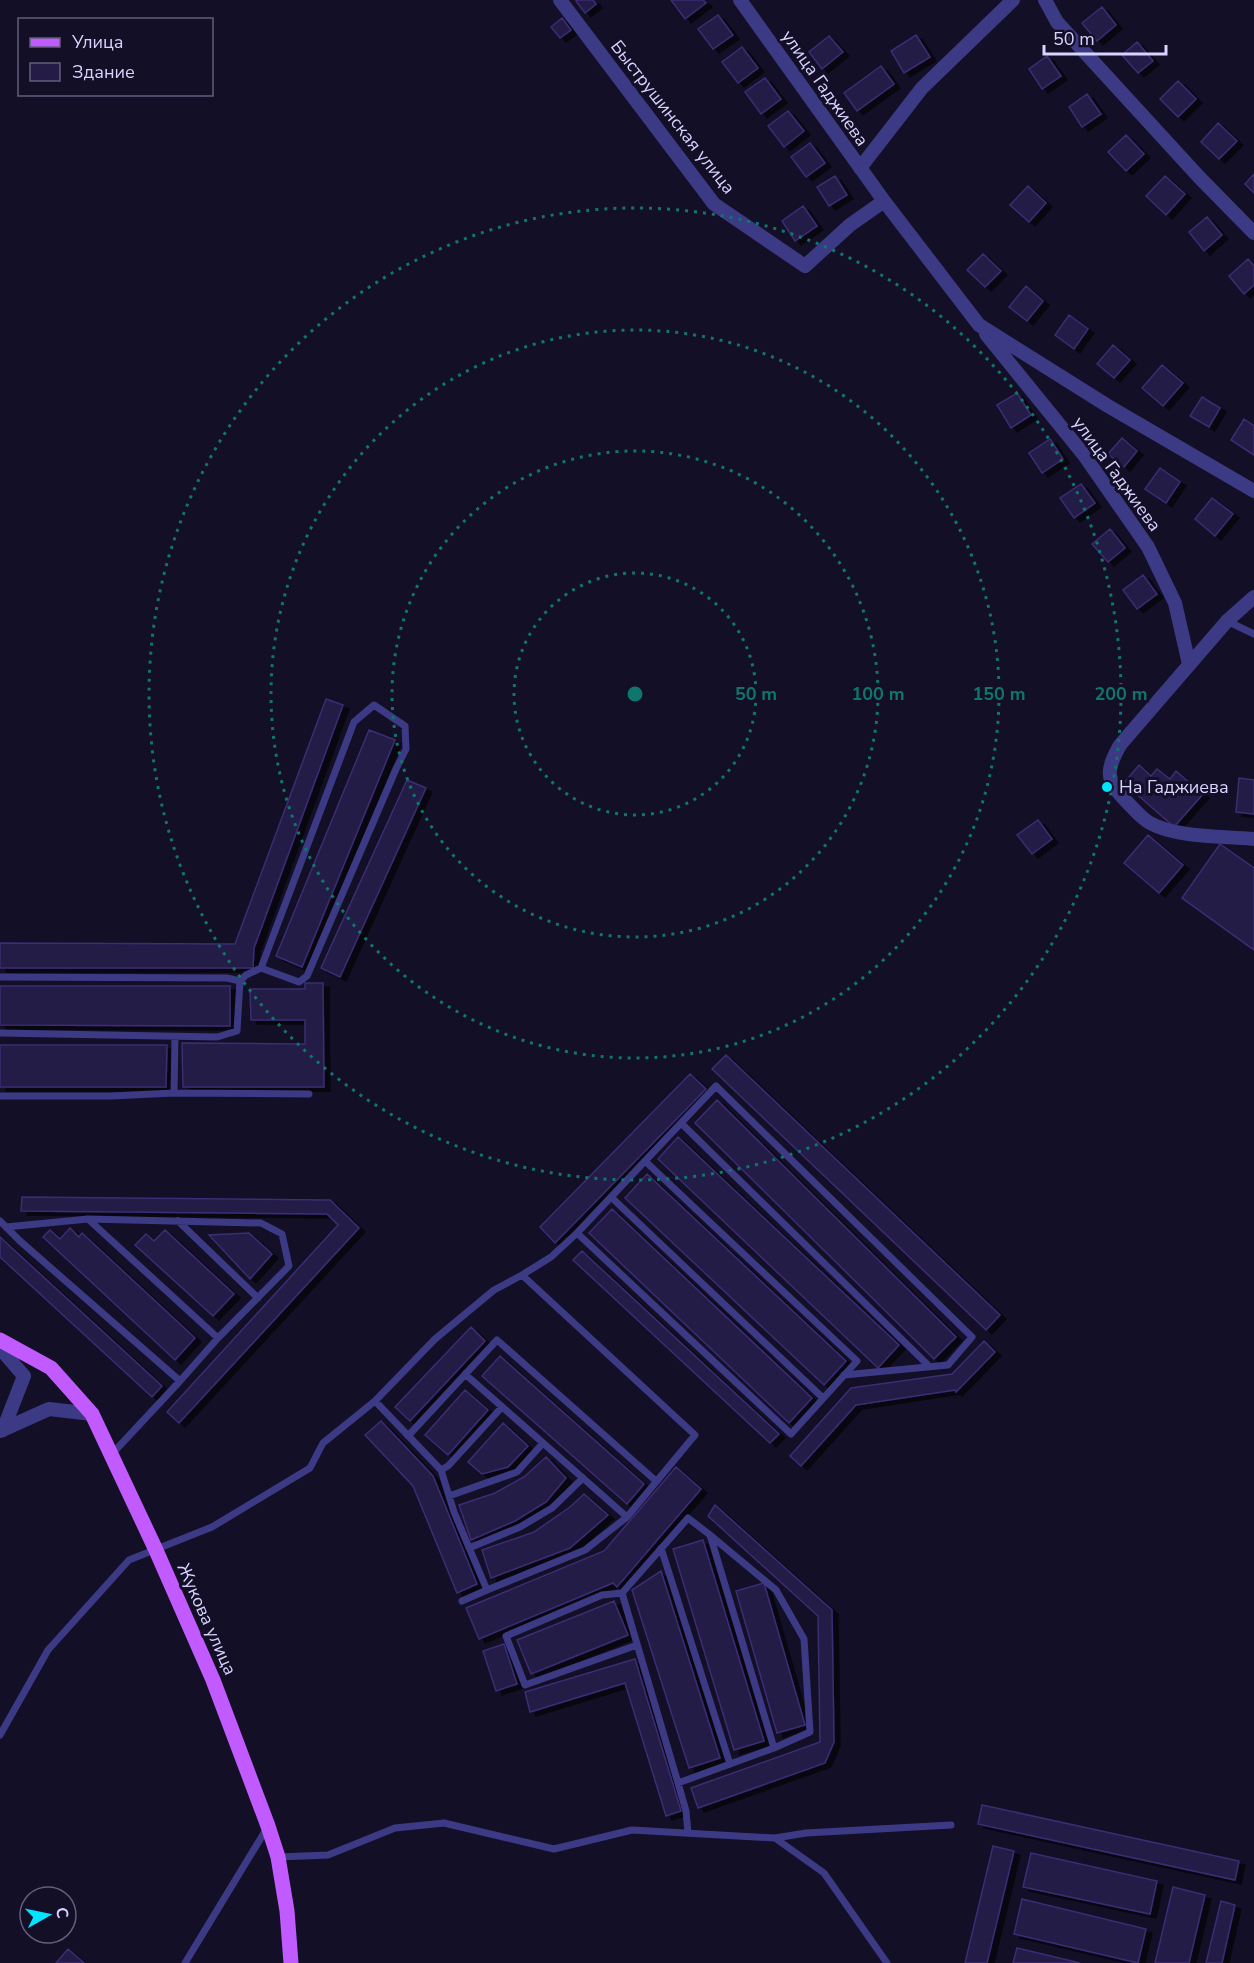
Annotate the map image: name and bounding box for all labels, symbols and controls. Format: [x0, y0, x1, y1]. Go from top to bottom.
legend [18, 18, 213, 96]
scale bar [1044, 18, 1166, 56]
street label: улица Гаджиева [776, 25, 874, 151]
text: 50 m [1053, 27, 1095, 51]
text: Улица [71, 30, 123, 54]
street label: Быструшинская улица [605, 35, 741, 199]
text: Здание [72, 60, 135, 84]
street label: улица Гаджиева [1067, 412, 1167, 536]
text: 50 m [735, 682, 777, 706]
text: 100 m [851, 682, 905, 706]
text: 150 m [972, 682, 1026, 706]
text: 200 m [1094, 682, 1148, 706]
centre of rings [625, 684, 645, 704]
place label: На Гаджиева [1119, 775, 1229, 799]
marker: На Гаджиева [1100, 780, 1114, 794]
street label: Жукова улица [172, 1559, 242, 1679]
north arrow [18, 1885, 78, 1945]
text: С [50, 1906, 74, 1920]

